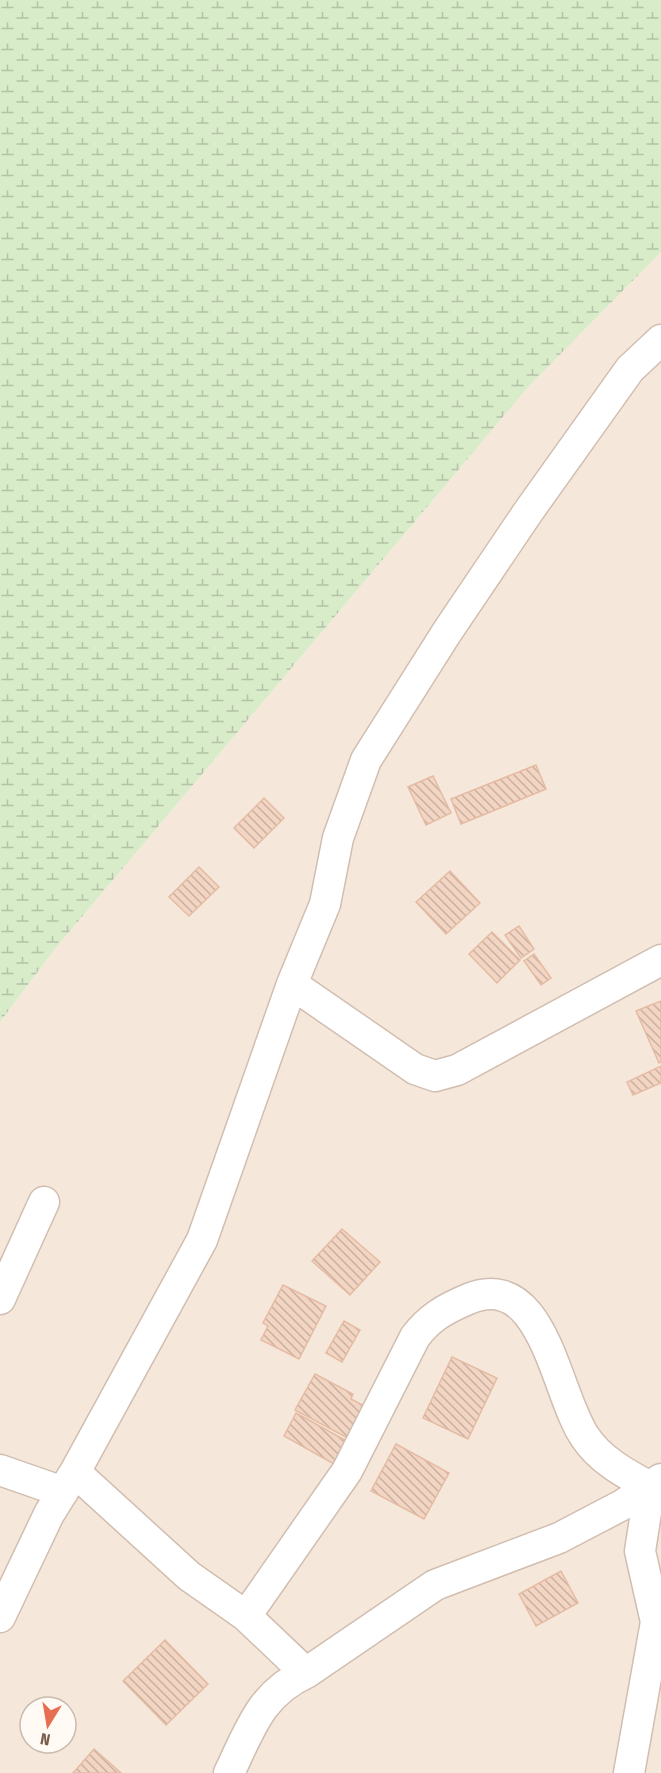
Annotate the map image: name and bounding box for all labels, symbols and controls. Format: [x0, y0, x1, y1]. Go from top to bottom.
north arrow [18, 1695, 78, 1755]
text: N [39, 1729, 52, 1749]

